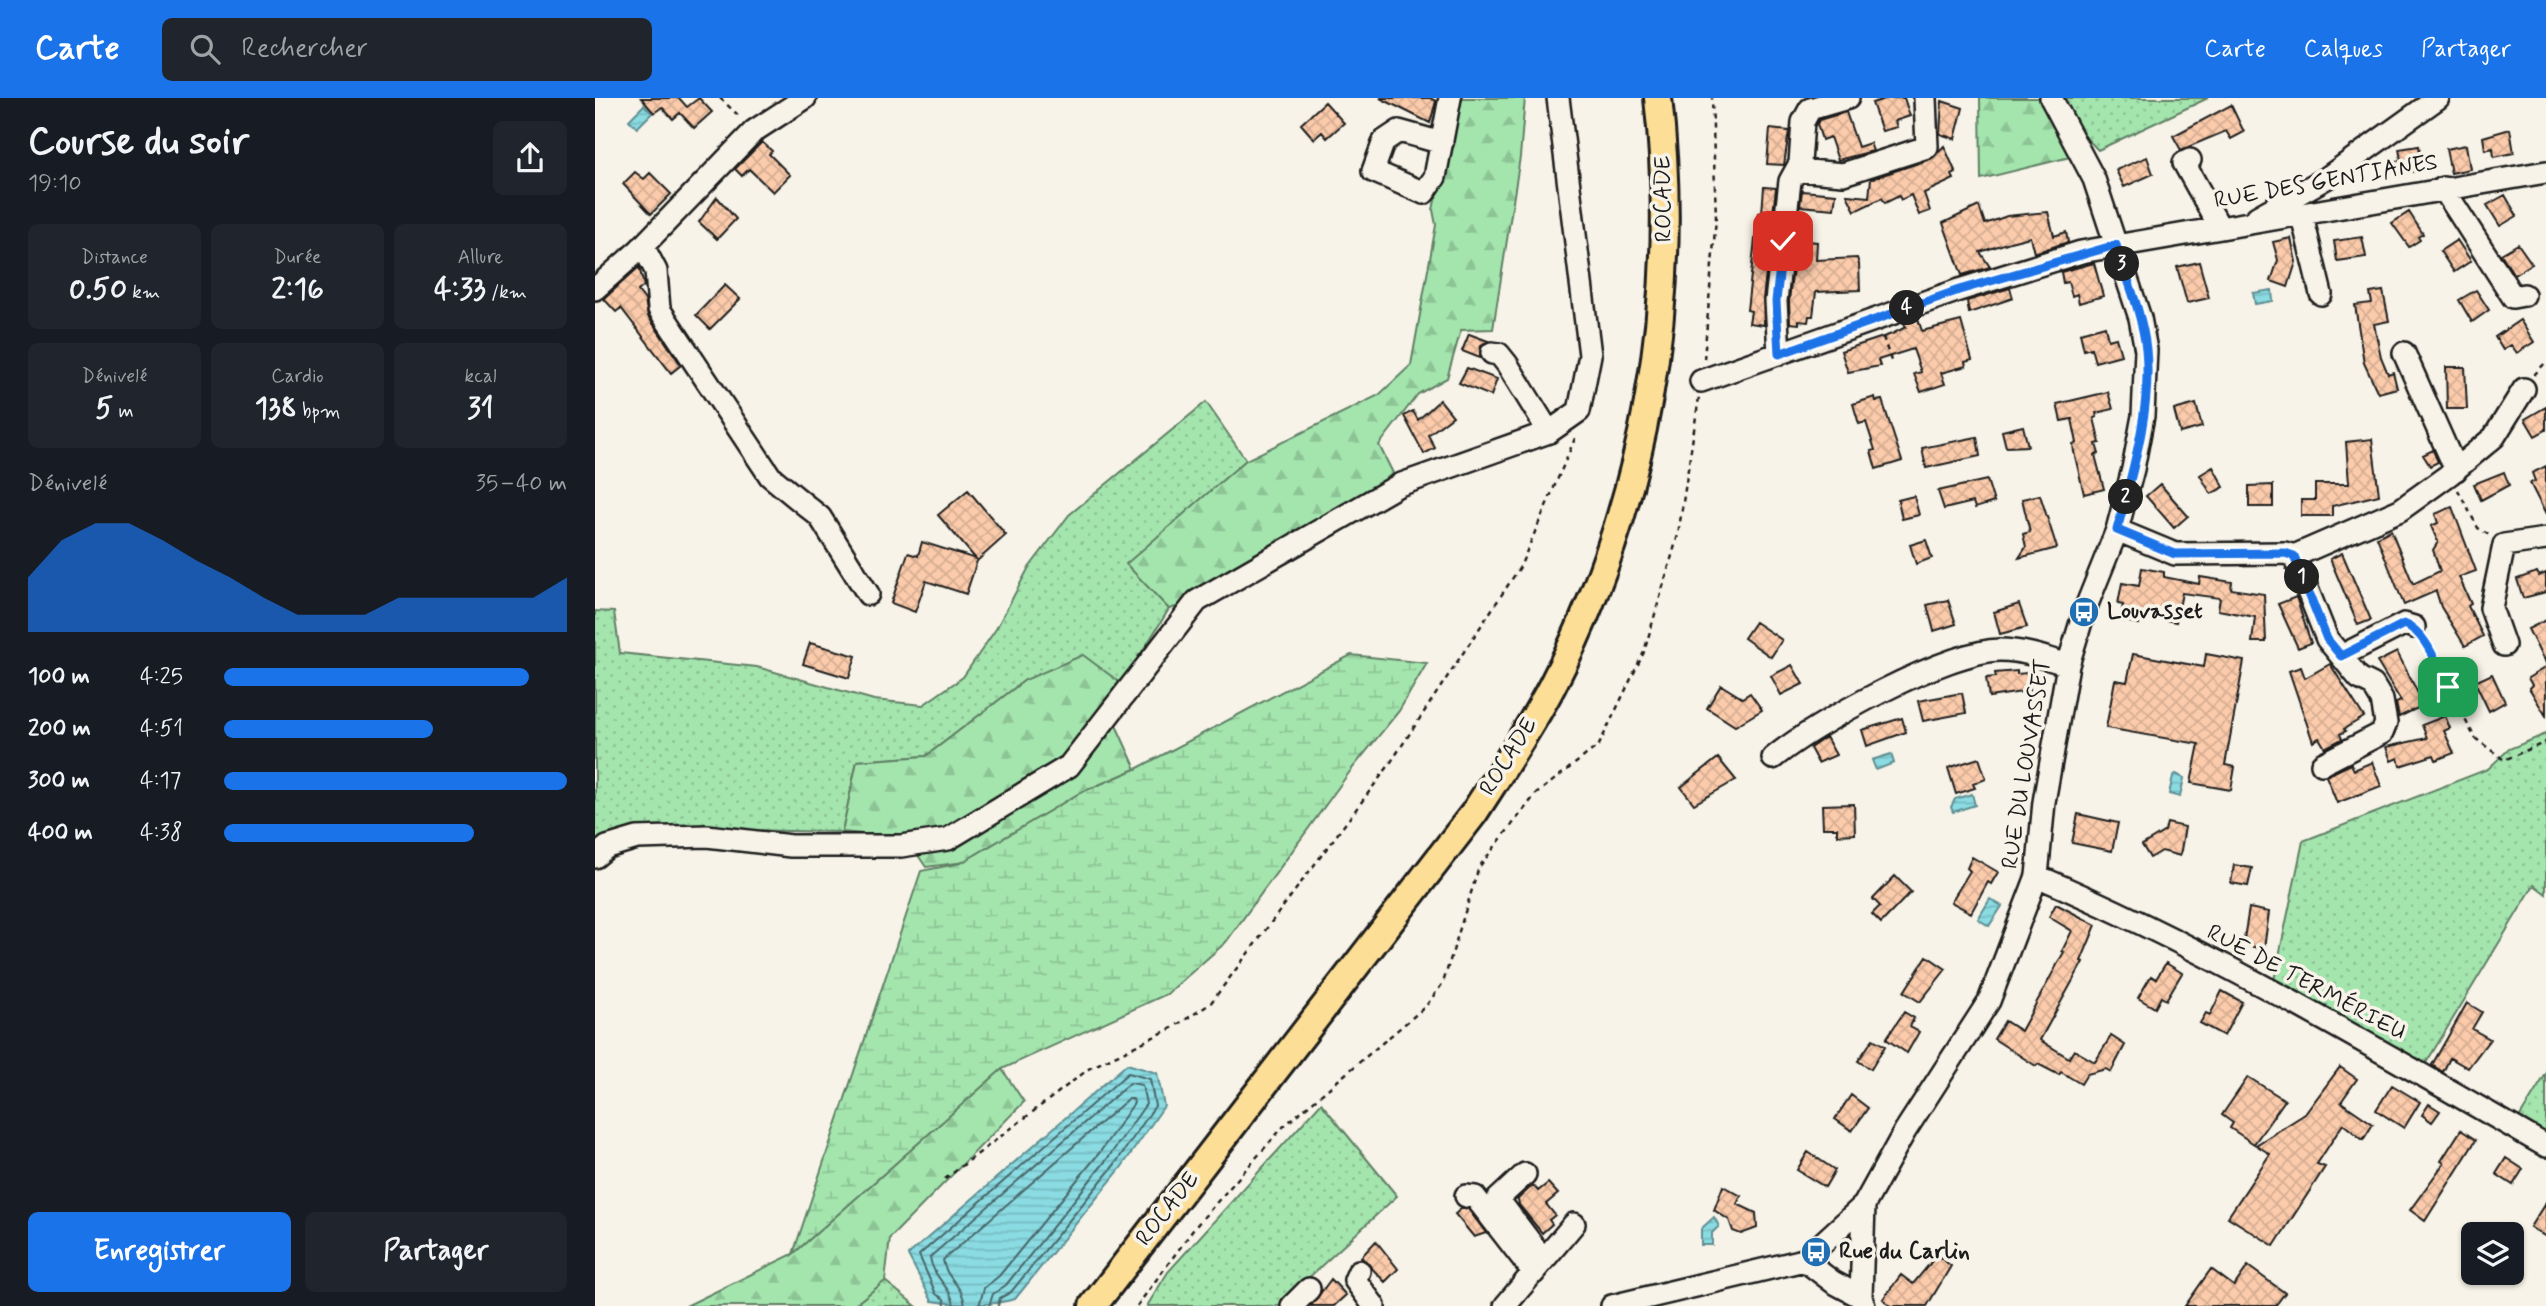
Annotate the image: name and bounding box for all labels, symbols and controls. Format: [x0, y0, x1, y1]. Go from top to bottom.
search box [162, 18, 652, 81]
text: Carte [35, 27, 120, 71]
icon: search [186, 30, 224, 68]
text: Rechercher [242, 32, 368, 66]
text: Carte [2204, 34, 2266, 65]
text: Calques [2304, 34, 2383, 65]
text: Partager [2421, 34, 2511, 65]
text: Course du soir [28, 118, 249, 167]
button: share [493, 121, 567, 195]
street label: RUE DES GENTIANES [2212, 148, 2440, 216]
street label: ROCADE [1648, 155, 1680, 243]
text: 19:10 [28, 169, 82, 199]
pin [1753, 211, 1813, 271]
icon: check [1764, 222, 1802, 260]
text: Distance [81, 245, 148, 270]
text: Durée [274, 245, 321, 270]
text: Allure [458, 245, 503, 270]
pin: 3 [2105, 246, 2139, 282]
text: 3 [2117, 251, 2126, 276]
text: 0.50 [69, 270, 127, 309]
text: 2:16 [271, 270, 324, 309]
text: 4:33 [434, 270, 486, 309]
text: km [127, 280, 160, 305]
text: /km [486, 280, 527, 305]
pin: 4 [1889, 290, 1925, 326]
text: 4 [1901, 295, 1912, 320]
text: Dénivelé [82, 364, 147, 389]
text: Cardio [271, 364, 324, 389]
text: kcal [465, 364, 496, 389]
text: 5 [95, 389, 113, 428]
text: 138 [255, 389, 297, 428]
text: 31 [467, 389, 494, 428]
text: m [113, 399, 134, 424]
text: bpm [297, 399, 340, 424]
text: Dénivelé [28, 469, 107, 499]
text: 35–40 m [476, 469, 567, 499]
pin: 2 [2109, 480, 2143, 514]
text: 2 [2121, 484, 2130, 509]
pin: 1 [2285, 560, 2319, 594]
text: 1 [2297, 564, 2306, 589]
bus stop icon: Louvasset [2067, 595, 2101, 629]
place label: Louvasset [2107, 597, 2203, 627]
street label: RUE DU LOUVASSET [1996, 657, 2058, 871]
pin [2418, 657, 2478, 717]
text: 100 m [28, 662, 90, 692]
text: 4:25 [140, 662, 183, 692]
icon: arrive [2429, 668, 2467, 706]
street label: ROCADE [1473, 712, 1545, 802]
text: 200 m [28, 714, 91, 744]
text: 4:51 [140, 714, 183, 744]
text: 300 m [28, 766, 90, 796]
text: 4:17 [140, 766, 181, 796]
text: 400 m [28, 818, 93, 848]
text: 4:38 [140, 818, 183, 848]
street label: RUE DE TERMÉRIEU [2201, 917, 2411, 1048]
street label: ROCADE [1129, 1166, 1207, 1252]
button: Enregistrer [28, 1212, 291, 1292]
button: Partager [305, 1212, 567, 1292]
map controls [2461, 1222, 2524, 1285]
button: layers [2461, 1222, 2524, 1285]
bus stop icon: Rue du Carlin [1799, 1235, 1833, 1269]
place label: Rue du Carlin [1839, 1237, 1970, 1267]

